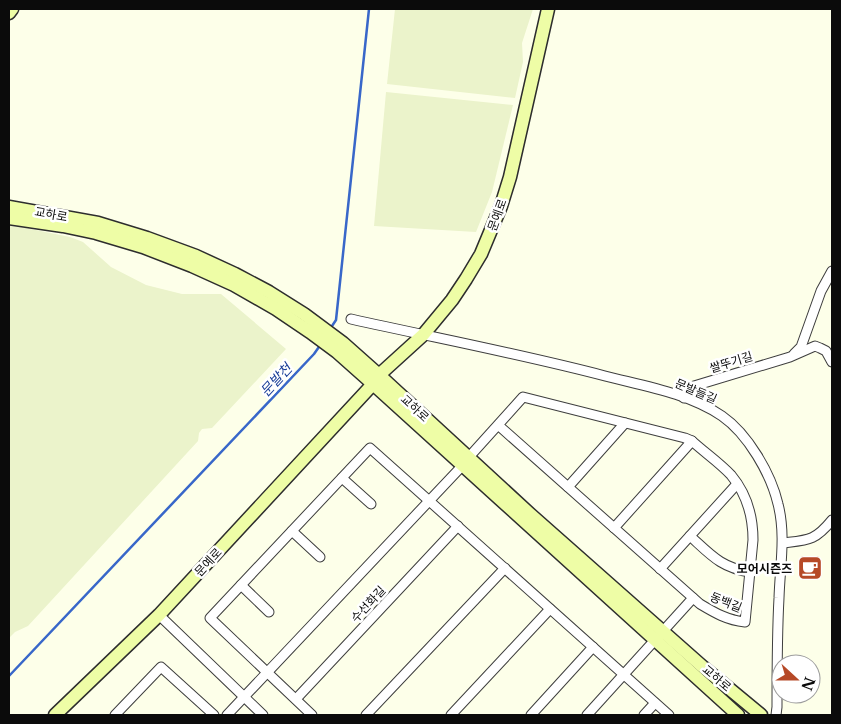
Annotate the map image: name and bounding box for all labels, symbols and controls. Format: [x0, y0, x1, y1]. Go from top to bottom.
street label: 문예로 [484, 197, 510, 233]
street label: 교하로 [33, 204, 69, 224]
street label: 쌀뚜기길 [708, 348, 754, 376]
water label: 문발천 [256, 359, 297, 400]
street label: 문발들길 [673, 375, 719, 407]
street label: 교하로 [398, 391, 432, 425]
street label: 문예로 [191, 545, 225, 579]
cafe icon: 모어시즌즈 [797, 555, 823, 581]
place label: 모어시즌즈 [737, 561, 792, 576]
street label: 수선화길 [347, 583, 389, 625]
street label: 동백길 [708, 589, 744, 615]
north arrow [771, 654, 821, 704]
street label: 교하로 [699, 662, 735, 694]
text: N [797, 674, 819, 693]

